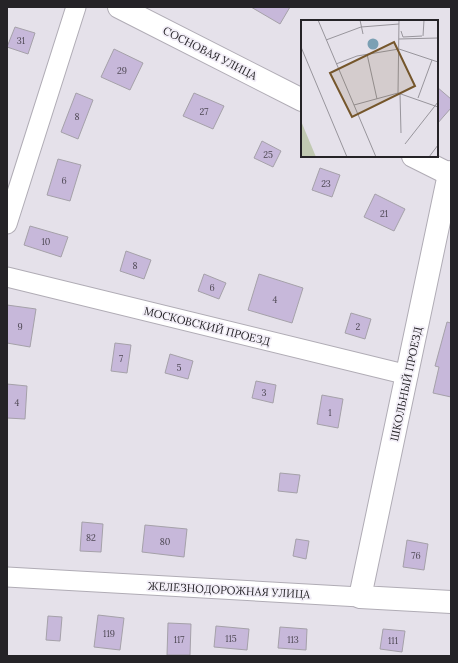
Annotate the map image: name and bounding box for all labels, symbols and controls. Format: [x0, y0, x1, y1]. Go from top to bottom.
inset map [301, 20, 438, 157]
street label: СОСНОВАЯ УЛИЦА [161, 23, 260, 83]
house number: 31 [17, 35, 25, 46]
house number: 29 [117, 65, 127, 76]
house number: 27 [200, 106, 208, 117]
house number: 8 [74, 111, 80, 122]
house number: 25 [263, 149, 273, 160]
house number: 6 [61, 175, 67, 186]
house number: 23 [321, 178, 331, 189]
house number: 21 [380, 208, 388, 219]
house number: 10 [42, 236, 51, 247]
house number: 8 [132, 260, 138, 271]
house number: 6 [209, 282, 215, 293]
house number: 4 [273, 294, 278, 305]
street label: МОСКОВСКИЙ ПРОЕЗД [142, 304, 272, 349]
house number: 9 [17, 321, 23, 332]
house number: 2 [356, 321, 361, 332]
street label: ШКОЛЬНЫЙ ПРОЕЗД [387, 325, 425, 442]
house number: 7 [119, 353, 123, 364]
house number: 5 [177, 362, 182, 373]
house number: 3 [261, 387, 267, 398]
house number: 4 [15, 397, 20, 408]
house number: 1 [328, 407, 332, 418]
house number: 82 [86, 532, 96, 543]
house number: 80 [160, 536, 171, 547]
house number: 76 [411, 550, 421, 561]
street label: ЖЕЛЕЗНОДОРОЖНАЯ УЛИЦА [148, 579, 311, 601]
house number: 119 [103, 628, 115, 639]
house number: 115 [225, 633, 237, 644]
house number: 117 [174, 634, 184, 645]
house number: 113 [287, 634, 299, 645]
house number: 111 [388, 635, 398, 646]

